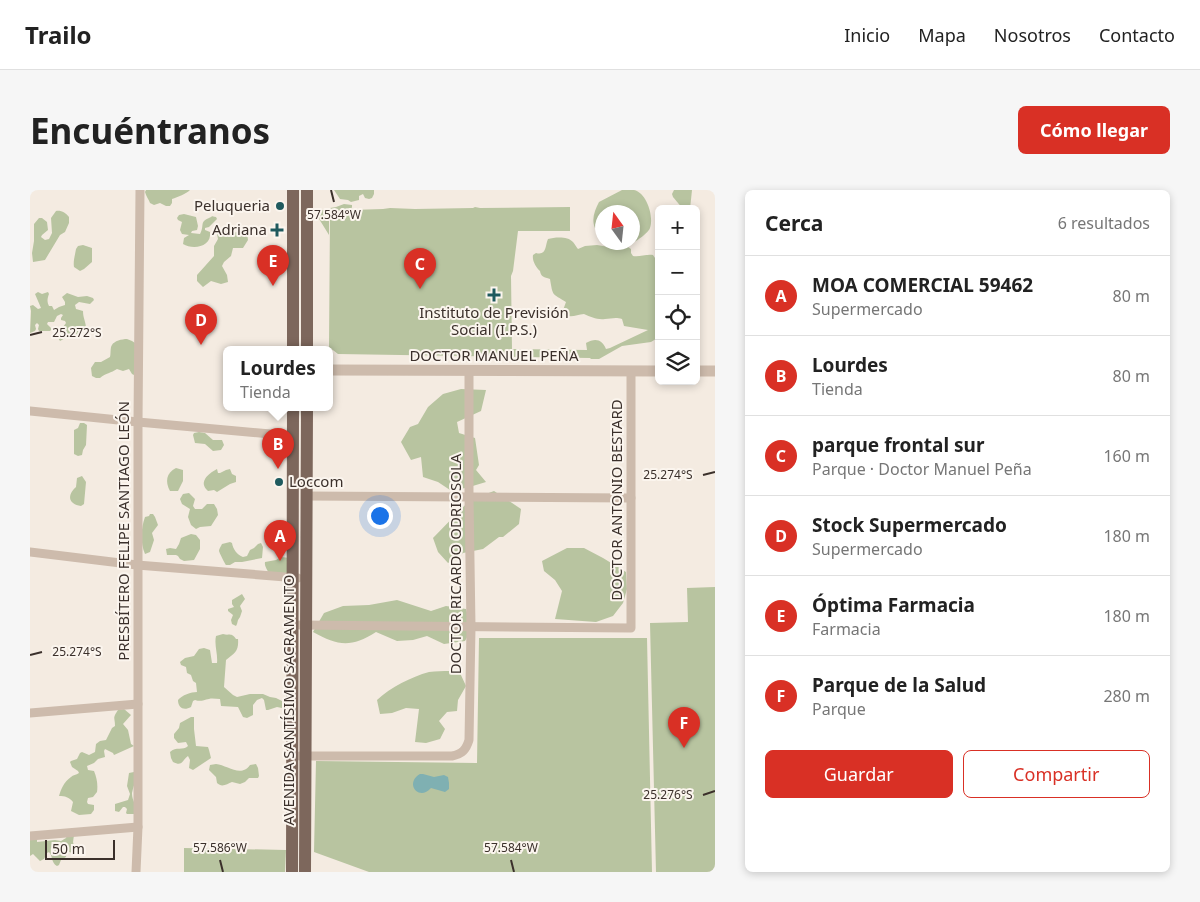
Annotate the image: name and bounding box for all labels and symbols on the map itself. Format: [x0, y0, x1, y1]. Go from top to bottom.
place label: Peluqueria [194, 195, 270, 215]
marker: Peluqueria [274, 200, 286, 212]
north arrow [595, 205, 640, 250]
text: 57.584°W [307, 206, 361, 223]
place label: Adriana [212, 219, 267, 239]
marker: Adriana [271, 224, 283, 236]
pin: E [257, 245, 289, 286]
pin: C [404, 248, 436, 289]
marker: Instituto de Previsión Social (I.P.S.) [487, 288, 501, 302]
place label: Instituto de Previsión Social (I.P.S.) [419, 302, 569, 339]
pin: D [185, 304, 217, 345]
text: 25.272°S [52, 324, 102, 341]
street label: DOCTOR MANUEL PEÑA [409, 345, 579, 365]
street label: DOCTOR ANTONIO BESTARD [606, 399, 626, 601]
street label: PRESBÍTERO FELIPE SANTIAGO LEÓN [113, 401, 133, 661]
pin: B [262, 428, 294, 469]
street label: DOCTOR RICARDO ODRIOSOLA [445, 453, 465, 674]
text: 25.274°S [643, 466, 693, 483]
place label: Loccom [289, 471, 343, 491]
marker: Loccom [273, 476, 285, 488]
your location [367, 503, 393, 529]
pin: A [264, 520, 296, 561]
street label: AVENIDA SANTÍSIMO SACRAMENTO [278, 574, 298, 826]
text: 25.274°S [52, 643, 102, 660]
pin: F [668, 707, 700, 748]
text: 25.276°S [643, 786, 693, 803]
scale bar [45, 837, 115, 860]
text: 57.586°W [193, 839, 247, 856]
text: 57.584°W [484, 839, 538, 856]

